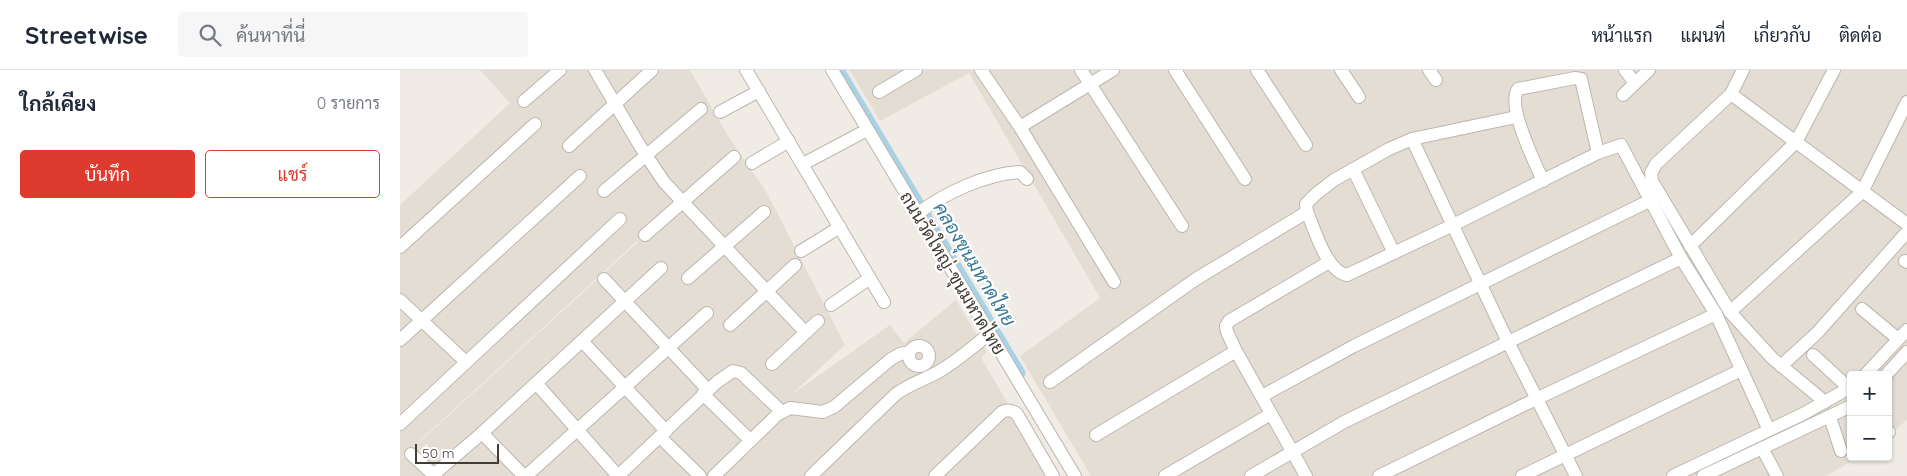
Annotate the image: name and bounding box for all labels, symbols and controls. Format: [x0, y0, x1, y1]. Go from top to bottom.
search box [178, 12, 528, 57]
text: Streetwise [25, 20, 148, 50]
icon: search [196, 21, 224, 49]
text: ค้นหาที่นี่ [236, 23, 305, 47]
text: หน้าแรก [1591, 24, 1653, 47]
text: แผนที่ [1681, 24, 1725, 47]
text: เกี่ยวกับ [1753, 24, 1811, 47]
text: ติดต่อ [1839, 24, 1882, 47]
text: ใกล้เคียง [20, 90, 96, 116]
text: 0 รายการ [317, 93, 380, 113]
button: บันทึก [20, 150, 195, 198]
button: แชร์ [205, 150, 380, 198]
street label: ถนนวัดใหญ่-ขุนมหาดไทย [894, 187, 1012, 359]
water label: คลองขุนมหาดไทย [928, 198, 1022, 331]
map controls [1847, 371, 1892, 461]
button: + [1847, 371, 1892, 416]
button: − [1847, 416, 1892, 461]
scale bar [415, 441, 499, 464]
text: 50 m [422, 444, 455, 462]

